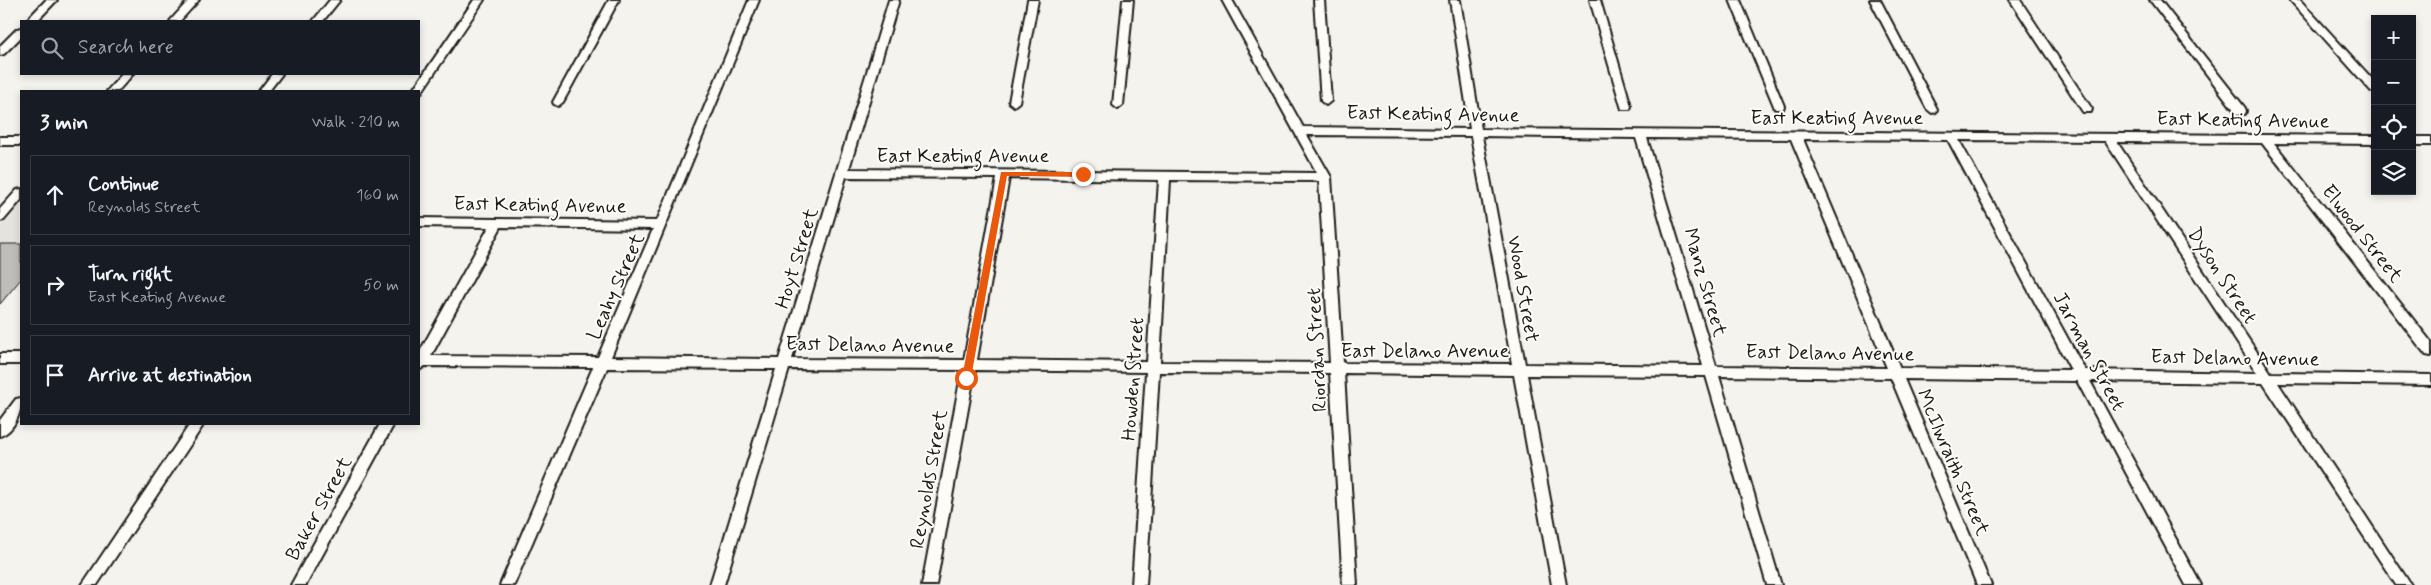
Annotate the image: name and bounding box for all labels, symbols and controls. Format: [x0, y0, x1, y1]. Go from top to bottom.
map controls [2371, 15, 2416, 195]
button: + [2371, 15, 2416, 60]
search box [20, 20, 420, 75]
icon: search [38, 34, 66, 62]
text: Search here [78, 35, 174, 60]
button: − [2371, 60, 2416, 105]
street label: East Keating Avenue [1346, 99, 1520, 132]
street label: East Keating Avenue [1751, 105, 1924, 134]
street label: East Keating Avenue [2156, 105, 2330, 138]
button: locate [2371, 105, 2416, 150]
text: 3 min [40, 109, 88, 137]
text: Walk · 210 m [312, 112, 400, 133]
street label: East Keating Avenue [877, 143, 1050, 172]
button: layers [2371, 150, 2416, 195]
route end [1072, 163, 1095, 186]
text: Continue [88, 172, 159, 197]
street label: Elwood Street [2315, 179, 2409, 289]
icon: ahead [41, 181, 69, 209]
text: 160 m [356, 185, 399, 206]
street label: East Keating Avenue [453, 190, 627, 223]
text: Reynolds Street [88, 197, 200, 218]
street label: Hoyt Street [769, 205, 826, 312]
street label: Dyson Street [2180, 222, 2263, 329]
street label: Manz Street [1676, 225, 1733, 340]
street label: Leahy Street [581, 229, 652, 344]
street label: Wood Street [1500, 234, 1545, 345]
text: Turn right [88, 262, 172, 287]
icon: right [41, 271, 69, 299]
text: 50 m [363, 275, 399, 296]
text: East Keating Avenue [88, 287, 226, 308]
street label: Riordan Street [1301, 287, 1334, 413]
street label: Jarman Street [2046, 287, 2131, 416]
street label: Howden Street [1116, 316, 1151, 442]
street label: East Delano Avenue [785, 331, 955, 360]
street label: East Delano Avenue [1341, 338, 1510, 365]
street label: East Delano Avenue [1745, 339, 1915, 368]
street label: East Delano Avenue [2150, 344, 2320, 373]
icon: arrive [41, 361, 69, 389]
text: Arrive at destination [88, 363, 252, 388]
route start [955, 367, 978, 390]
street label: McIlwraith Street [1910, 385, 1996, 540]
street label: Reynolds Street [904, 408, 955, 551]
street label: Baker Street [280, 452, 359, 566]

